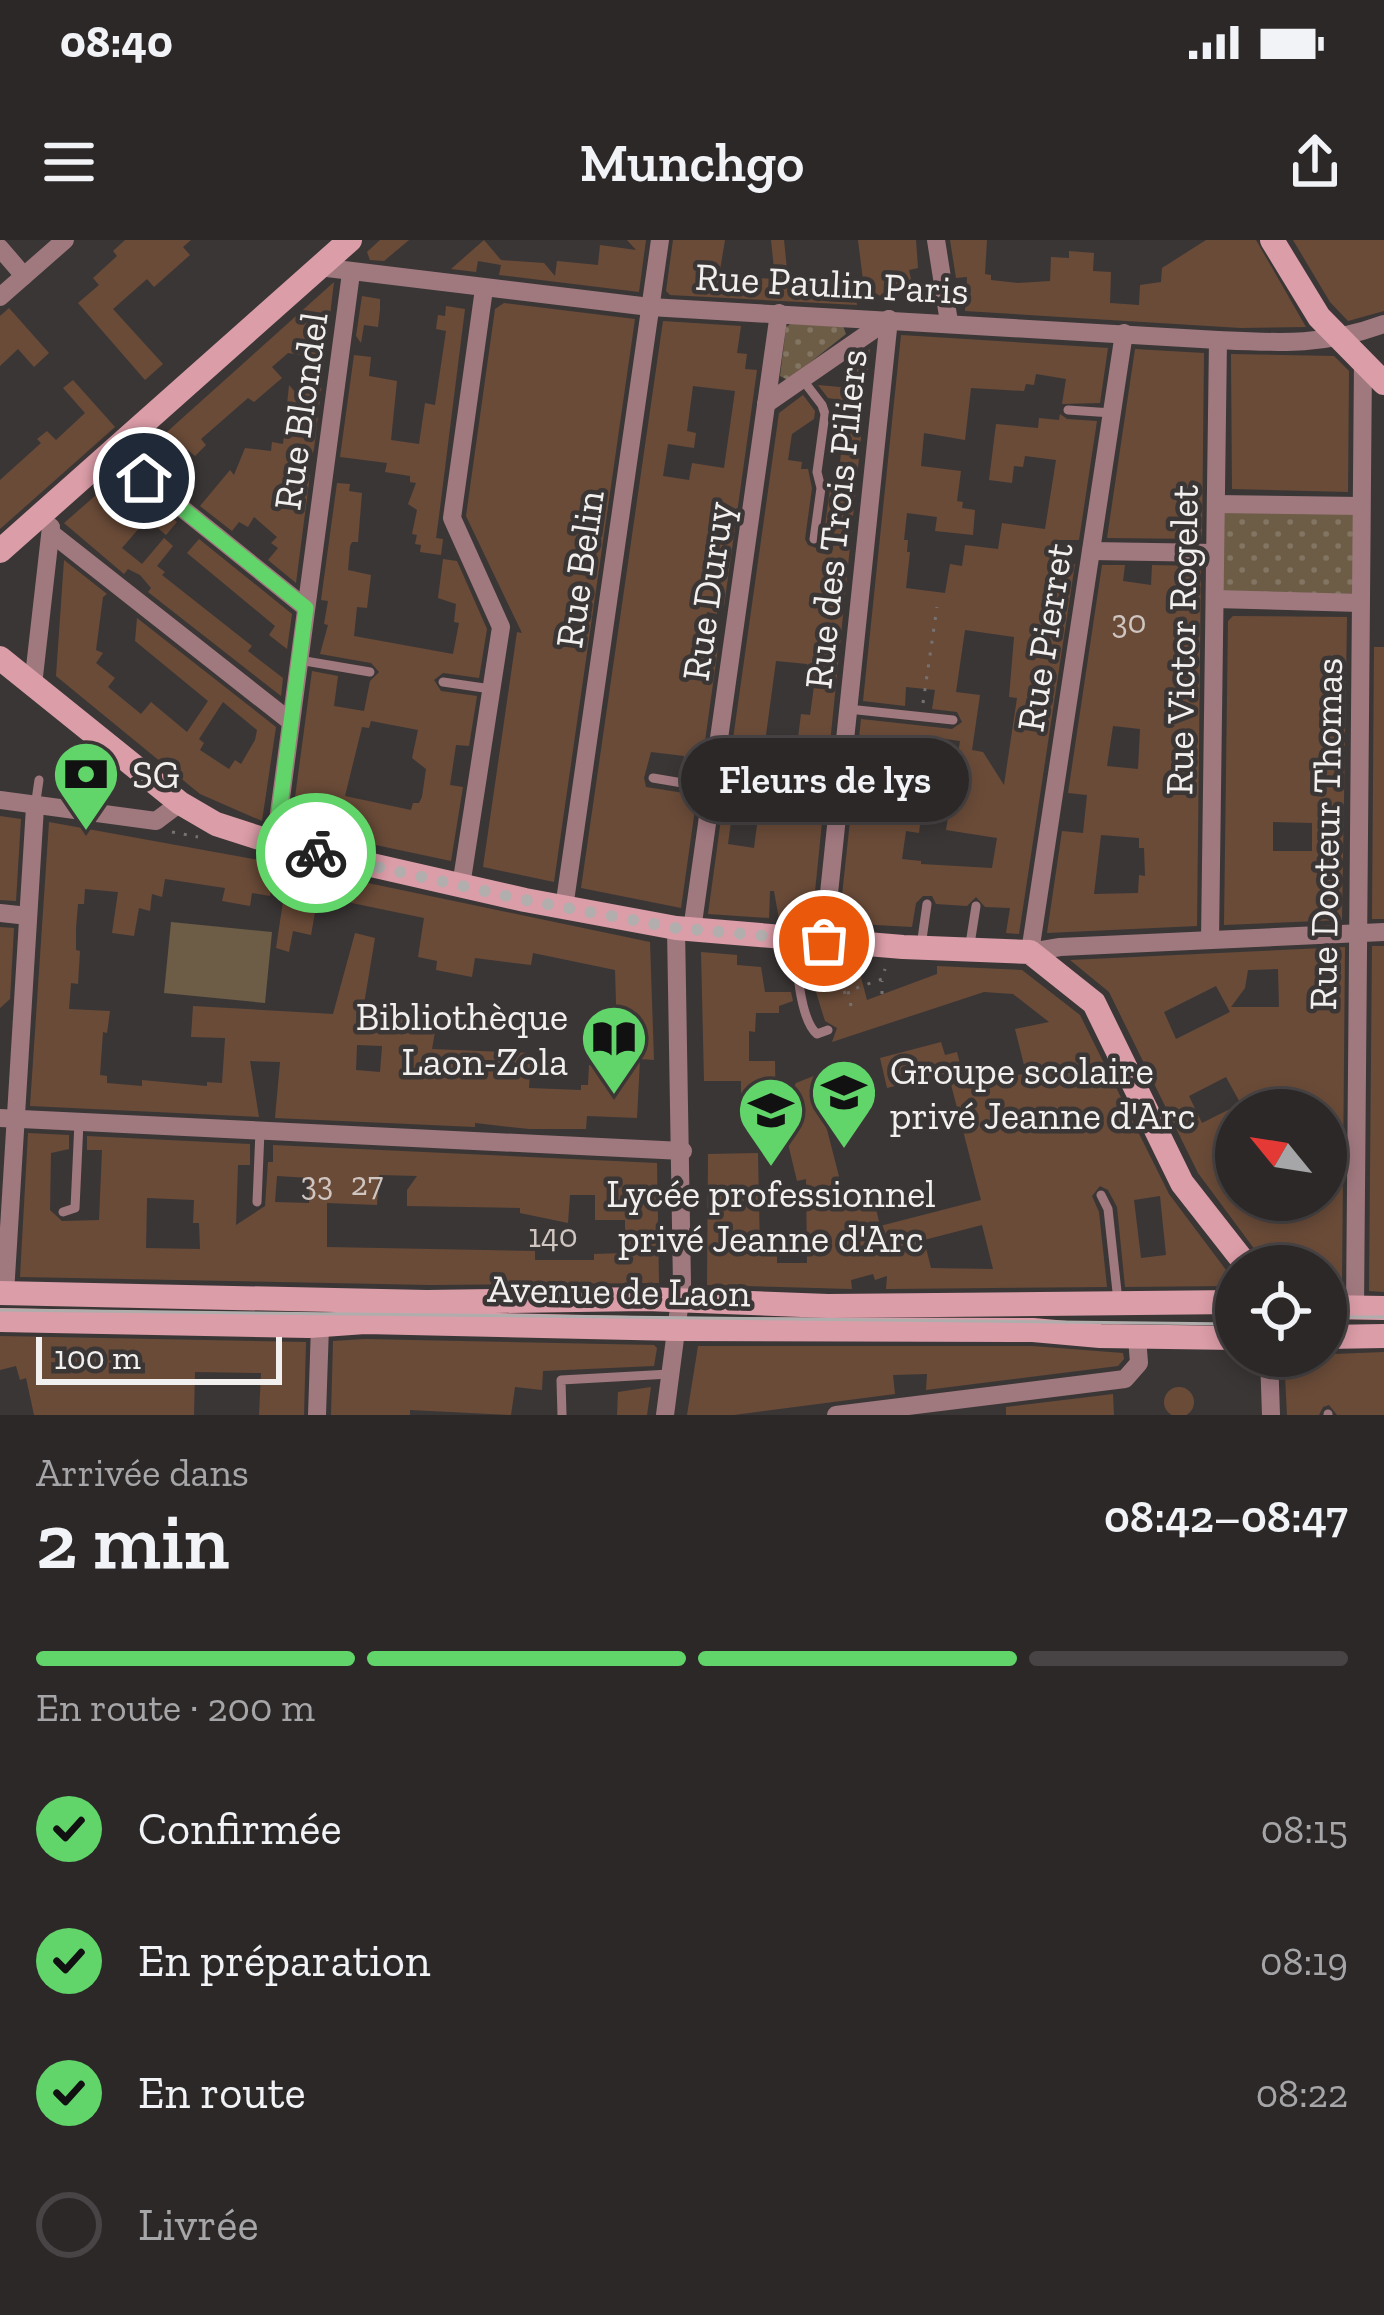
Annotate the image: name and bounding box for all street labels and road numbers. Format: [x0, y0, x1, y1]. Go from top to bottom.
street label: Rue Paulin Paris [694, 253, 970, 314]
street label: Rue Blondel [263, 309, 338, 513]
street label: Rue des Trois Piliers [794, 347, 877, 691]
street label: Rue Victor Rogelet [1155, 484, 1208, 796]
street label: Rue Belin [545, 487, 614, 651]
street label: Rue Duruy [672, 499, 743, 684]
street label: Rue Pierret [1006, 539, 1083, 735]
street label: Rue Docteur Thomas [1299, 657, 1352, 1011]
street label: Avenue de Laon [487, 1265, 751, 1316]

